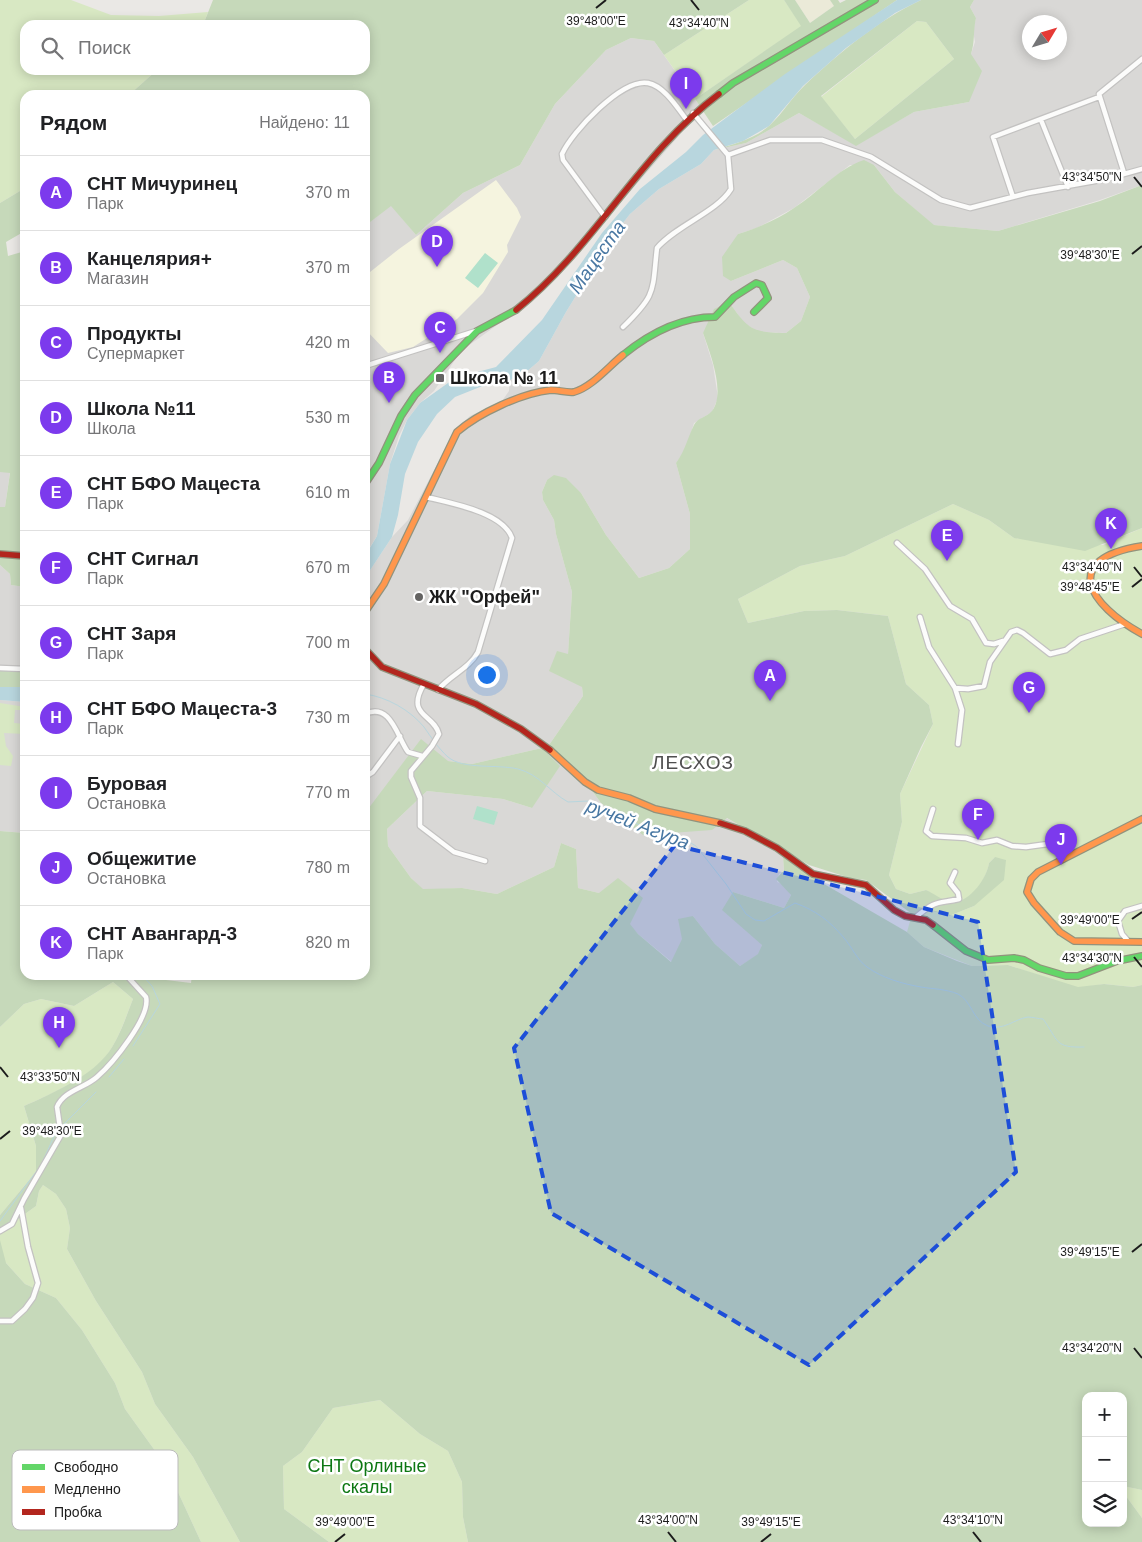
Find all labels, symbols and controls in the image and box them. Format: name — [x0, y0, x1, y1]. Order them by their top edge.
text: 39°48'00"E — [566, 14, 626, 28]
north arrow — [1022, 15, 1067, 60]
text: 43°34'40"N — [669, 16, 729, 30]
search box — [20, 20, 370, 75]
icon: search — [38, 34, 66, 62]
text: Поиск — [78, 37, 131, 58]
pin: I — [670, 68, 702, 109]
text: Рядом — [40, 111, 107, 134]
text: Найдено: 11 — [259, 114, 350, 131]
text: 43°34'50"N — [1062, 170, 1122, 184]
text: СНТ Мичуринец — [87, 173, 237, 194]
text: A — [50, 184, 62, 201]
text: 370 m — [306, 184, 350, 201]
text: Парк — [87, 195, 123, 212]
water label: Мацеста — [564, 217, 630, 297]
pin: D — [421, 226, 453, 267]
text: Канцелярия+ — [87, 248, 212, 269]
text: 39°48'30"E — [1060, 248, 1120, 262]
text: B — [50, 259, 62, 276]
text: 370 m — [306, 259, 350, 276]
text: Магазин — [87, 270, 149, 287]
pin: C — [424, 312, 456, 353]
text: Продукты — [87, 323, 182, 344]
text: C — [50, 334, 62, 351]
text: 420 m — [306, 334, 350, 351]
text: Супермаркет — [87, 345, 185, 362]
pin: B — [373, 362, 405, 403]
place label: Школа № 11 — [450, 368, 558, 388]
marker: Школа № 11 — [434, 372, 446, 384]
text: Школа №11 — [87, 398, 196, 419]
text: D — [50, 409, 62, 426]
text: 530 m — [306, 409, 350, 426]
text: Школа — [87, 420, 136, 437]
text: СНТ БФО Мацеста — [87, 473, 260, 494]
text: E — [51, 484, 61, 501]
text: 610 m — [306, 484, 350, 501]
text: Парк — [87, 495, 123, 512]
pin: K — [1095, 508, 1127, 549]
pin: E — [931, 520, 963, 561]
text: СНТ Сигнал — [87, 548, 199, 569]
text: F — [51, 559, 61, 576]
text: 670 m — [306, 559, 350, 576]
text: 43°34'40"N — [1062, 560, 1122, 574]
text: Парк — [87, 570, 123, 587]
text: 39°48'45"E — [1060, 580, 1120, 594]
place label: ЖК "Орфей" — [428, 587, 540, 607]
marker: ЖК "Орфей" — [413, 591, 425, 603]
text: СНТ Заря — [87, 623, 176, 644]
text: G — [50, 634, 62, 651]
text: 700 m — [306, 634, 350, 651]
text: Парк — [87, 645, 123, 662]
pin: A — [754, 660, 786, 701]
your location — [474, 662, 500, 688]
pin: G — [1013, 672, 1045, 713]
text: СНТ БФО Мацеста-3 — [87, 698, 277, 719]
text: H — [50, 709, 62, 726]
text: 730 m — [306, 709, 350, 726]
text: Парк — [87, 720, 123, 737]
district label: ЛЕСХОЗ — [652, 752, 734, 773]
text: Буровая — [87, 773, 167, 794]
text: I — [54, 784, 58, 801]
text: 770 m — [306, 784, 350, 801]
water label: ручей Агура — [583, 794, 692, 853]
text: Остановка — [87, 795, 166, 812]
pin: F — [962, 799, 994, 840]
pin: J — [1045, 824, 1077, 865]
text: Общежитие — [87, 848, 197, 869]
text: J — [52, 859, 60, 876]
text: 780 m — [306, 859, 350, 876]
text: Остановка — [87, 870, 166, 887]
text: 39°49'00"E — [1060, 913, 1120, 927]
text: СНТ Авангард-3 — [87, 923, 237, 944]
text: K — [50, 934, 62, 951]
text: 820 m — [306, 934, 350, 951]
text: Парк — [87, 945, 123, 962]
text: 43°34'30"N — [1062, 951, 1122, 965]
pin: H — [43, 1007, 75, 1048]
text: 43°33'50"N — [20, 1070, 80, 1084]
text: 39°48'30"E — [22, 1124, 82, 1138]
text: 39°49'15"E — [1060, 1245, 1120, 1259]
text: 43°34'20"N — [1062, 1341, 1122, 1355]
map controls — [1082, 1392, 1127, 1527]
button: + — [1082, 1392, 1127, 1437]
button: − — [1082, 1437, 1127, 1482]
legend — [12, 1450, 178, 1530]
park label: СНТ Орлиные скалы — [308, 1456, 426, 1497]
text: Свободно — [54, 1459, 119, 1475]
text: Медленно — [54, 1481, 121, 1497]
button: layers — [1082, 1482, 1127, 1527]
text: Пробка — [54, 1504, 102, 1520]
text: 43°34'00"N — [638, 1513, 698, 1527]
text: 43°34'10"N — [943, 1513, 1003, 1527]
text: 39°49'00"E — [315, 1515, 375, 1529]
text: 39°49'15"E — [741, 1515, 801, 1529]

